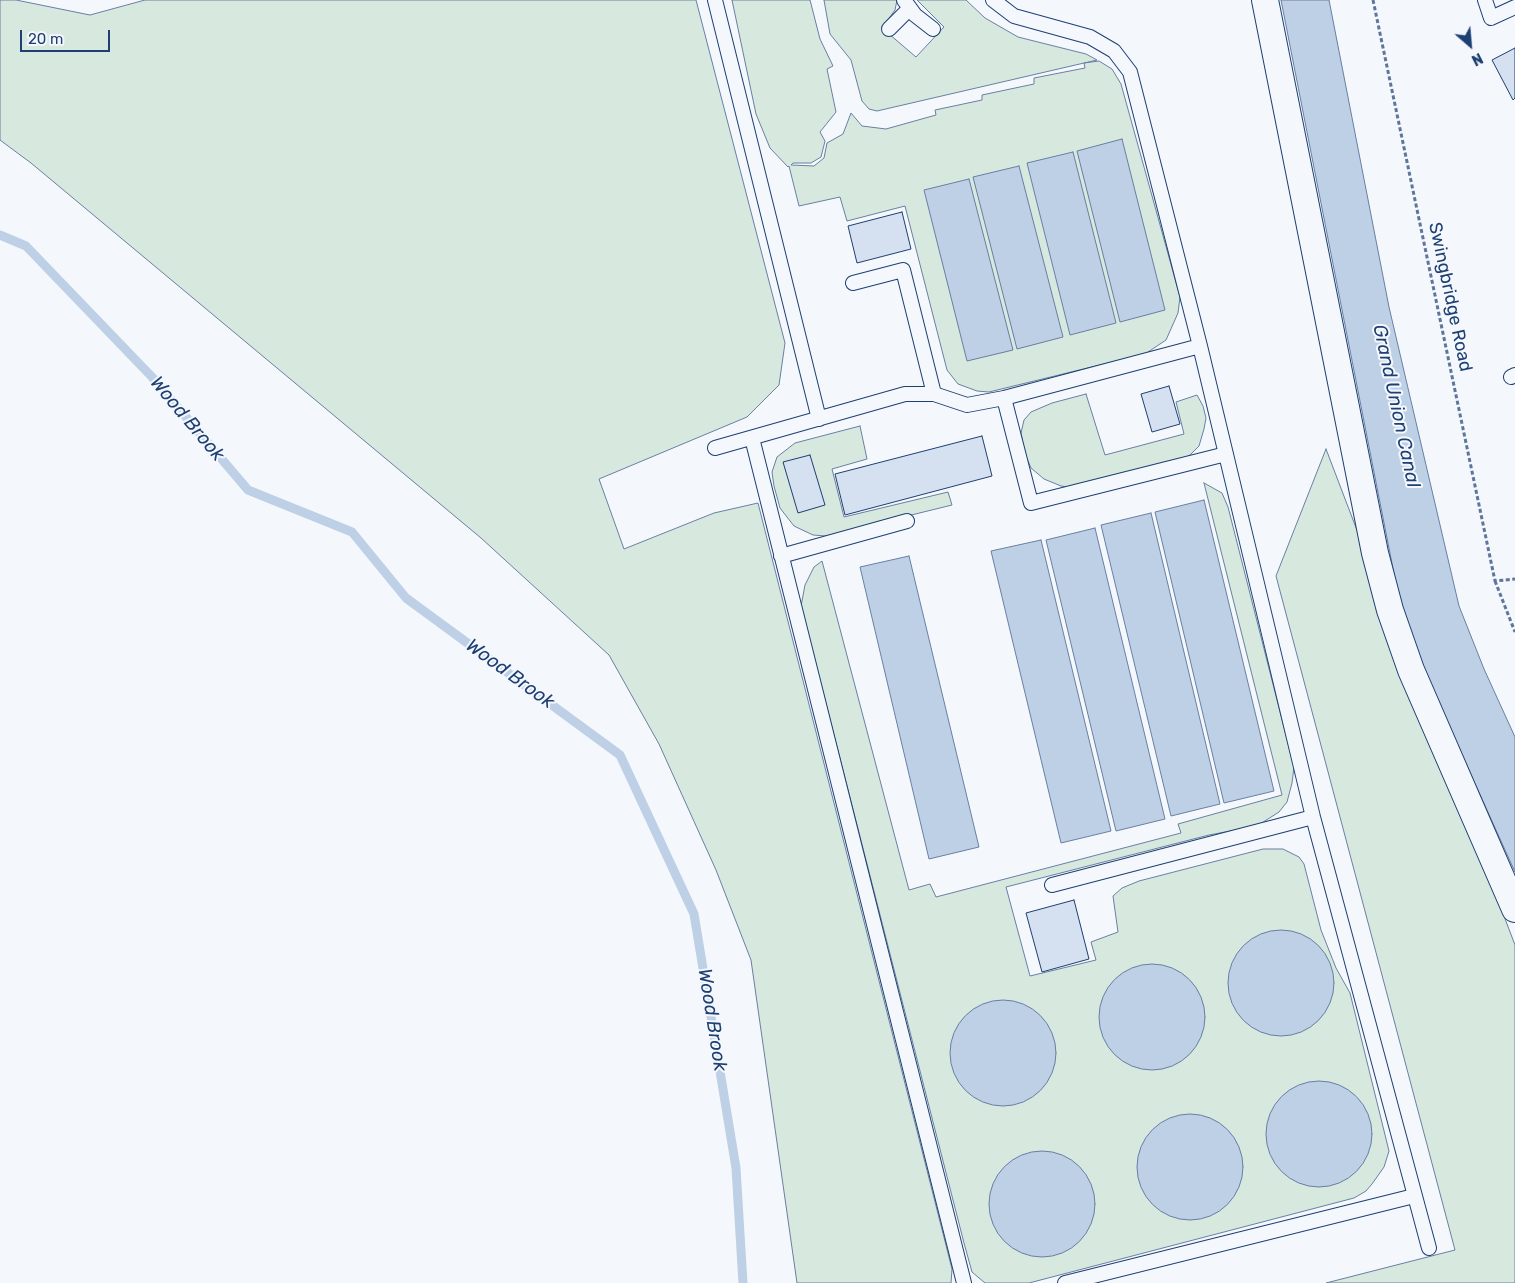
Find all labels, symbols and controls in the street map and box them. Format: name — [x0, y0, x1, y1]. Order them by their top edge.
scale bar — [22, 20, 112, 52]
north arrow — [1445, 20, 1495, 70]
text: 20 m — [28, 30, 63, 48]
text: N — [1469, 49, 1485, 69]
street label: Swingbridge Road — [1424, 220, 1476, 374]
water label: Grand Union Canal — [1368, 322, 1424, 490]
water label: Wood Brook — [145, 372, 229, 466]
water label: Wood Brook — [461, 634, 559, 714]
water label: Wood Brook — [693, 967, 731, 1073]

